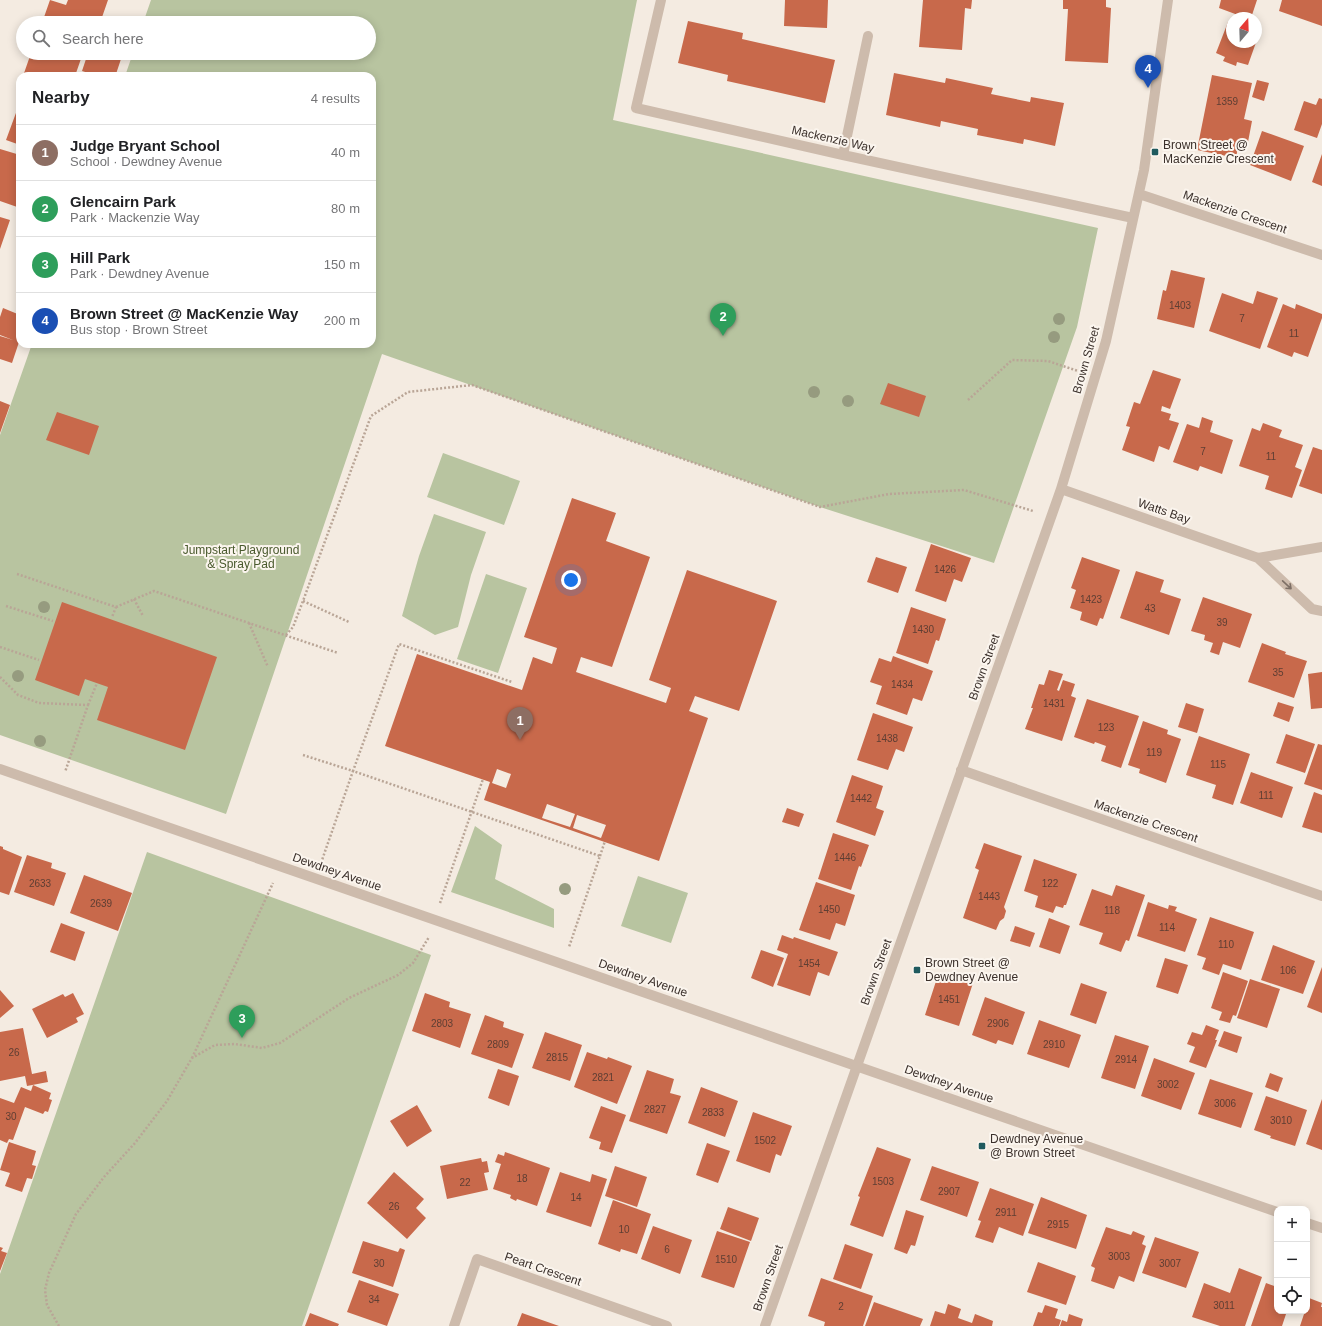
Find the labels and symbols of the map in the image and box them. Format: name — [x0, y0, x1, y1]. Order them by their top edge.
north arrow — [1226, 12, 1262, 48]
pin: 4 — [1135, 55, 1161, 88]
house number: 1359 — [1216, 96, 1239, 107]
street label: Mackenzie Way — [790, 123, 876, 155]
place label: Brown Street @ MacKenzie Crescent — [1163, 138, 1274, 166]
marker: Brown Street @ MacKenzie Crescent — [1150, 147, 1160, 157]
street label: Mackenzie Crescent — [1181, 188, 1289, 237]
house number: 1403 — [1169, 300, 1192, 311]
pin: 2 — [710, 303, 736, 336]
house number: 7 — [1239, 313, 1245, 324]
street label: Brown Street — [1070, 324, 1102, 395]
house number: 11 — [1289, 328, 1300, 339]
house number: 7 — [1200, 446, 1206, 457]
house number: 11 — [1266, 451, 1277, 462]
street label: Watts Bay — [1136, 496, 1192, 526]
park label: Jumpstart Playground & Spray Pad — [183, 543, 299, 571]
house number: 1426 — [934, 564, 957, 575]
your location — [561, 570, 581, 590]
one-way arrow — [1282, 580, 1292, 590]
house number: 1423 — [1080, 594, 1103, 605]
house number: 43 — [1144, 603, 1156, 614]
house number: 39 — [1216, 617, 1228, 628]
house number: 1430 — [912, 624, 935, 635]
street label: Brown Street — [966, 631, 1003, 702]
house number: 35 — [1272, 667, 1284, 678]
house number: 1434 — [891, 679, 914, 690]
house number: 1431 — [1043, 698, 1066, 709]
pin: 1 — [507, 707, 533, 740]
house number: 123 — [1098, 722, 1115, 733]
house number: 1438 — [876, 733, 899, 744]
house number: 119 — [1146, 747, 1162, 758]
house number: 115 — [1210, 759, 1226, 770]
house number: 111 — [1258, 790, 1274, 801]
house number: 1442 — [850, 793, 873, 804]
street label: Mackenzie Crescent — [1092, 797, 1200, 846]
street label: Dewdney Avenue — [291, 850, 384, 894]
house number: 1446 — [834, 852, 857, 863]
house number: 2633 — [29, 878, 52, 889]
house number: 122 — [1042, 878, 1059, 889]
house number: 1443 — [978, 891, 1001, 902]
house number: 2639 — [90, 898, 113, 909]
house number: 1450 — [818, 904, 841, 915]
house number: 118 — [1104, 905, 1120, 916]
house number: 114 — [1159, 922, 1175, 933]
street label: Brown Street — [858, 936, 895, 1007]
house number: 110 — [1218, 939, 1234, 950]
street label: Dewdney Avenue — [597, 956, 690, 1000]
place label: Brown Street @ Dewdney Avenue — [925, 956, 1019, 984]
house number: 1454 — [798, 958, 821, 969]
marker: Brown Street @ Dewdney Avenue — [912, 965, 922, 975]
house number: 106 — [1280, 965, 1297, 976]
house number: 1451 — [938, 994, 961, 1005]
pin: 3 — [229, 1005, 255, 1038]
house number: 2803 — [431, 1018, 454, 1029]
house number: 2906 — [987, 1018, 1010, 1029]
house number: 2809 — [487, 1039, 510, 1050]
house number: 2910 — [1043, 1039, 1066, 1050]
house number: 26 — [8, 1047, 20, 1058]
house number: 2815 — [546, 1052, 569, 1063]
house number: 2914 — [1115, 1054, 1138, 1065]
street label: Dewdney Avenue — [903, 1062, 996, 1106]
house number: 2821 — [592, 1072, 615, 1083]
house number: 3002 — [1157, 1079, 1180, 1090]
house number: 3006 — [1214, 1098, 1237, 1109]
house number: 2827 — [644, 1104, 667, 1115]
house number: 2833 — [702, 1107, 725, 1118]
house number: 30 — [5, 1111, 17, 1122]
house number: 3010 — [1270, 1115, 1293, 1126]
place label: Dewdney Avenue @ Brown Street — [990, 1132, 1084, 1160]
house number: 1502 — [754, 1135, 777, 1146]
marker: Dewdney Avenue @ Brown Street — [977, 1141, 987, 1151]
house number: 18 — [516, 1173, 528, 1184]
house number: 1503 — [872, 1176, 895, 1187]
house number: 22 — [459, 1177, 471, 1188]
house number: 2907 — [938, 1186, 961, 1197]
house number: 14 — [570, 1192, 582, 1203]
house number: 26 — [388, 1201, 400, 1212]
house number: 2911 — [995, 1207, 1017, 1218]
house number: 2915 — [1047, 1219, 1070, 1230]
house number: 10 — [618, 1224, 630, 1235]
street label: Brown Street — [750, 1242, 786, 1313]
house number: 6 — [664, 1244, 670, 1255]
street label: Peart Crescent — [503, 1249, 584, 1289]
house number: 3003 — [1108, 1251, 1131, 1262]
house number: 1510 — [715, 1254, 738, 1265]
house number: 30 — [373, 1258, 385, 1269]
house number: 3007 — [1159, 1258, 1182, 1269]
house number: 34 — [368, 1294, 380, 1305]
house number: 3011 — [1213, 1300, 1235, 1311]
house number: 2 — [838, 1301, 844, 1312]

